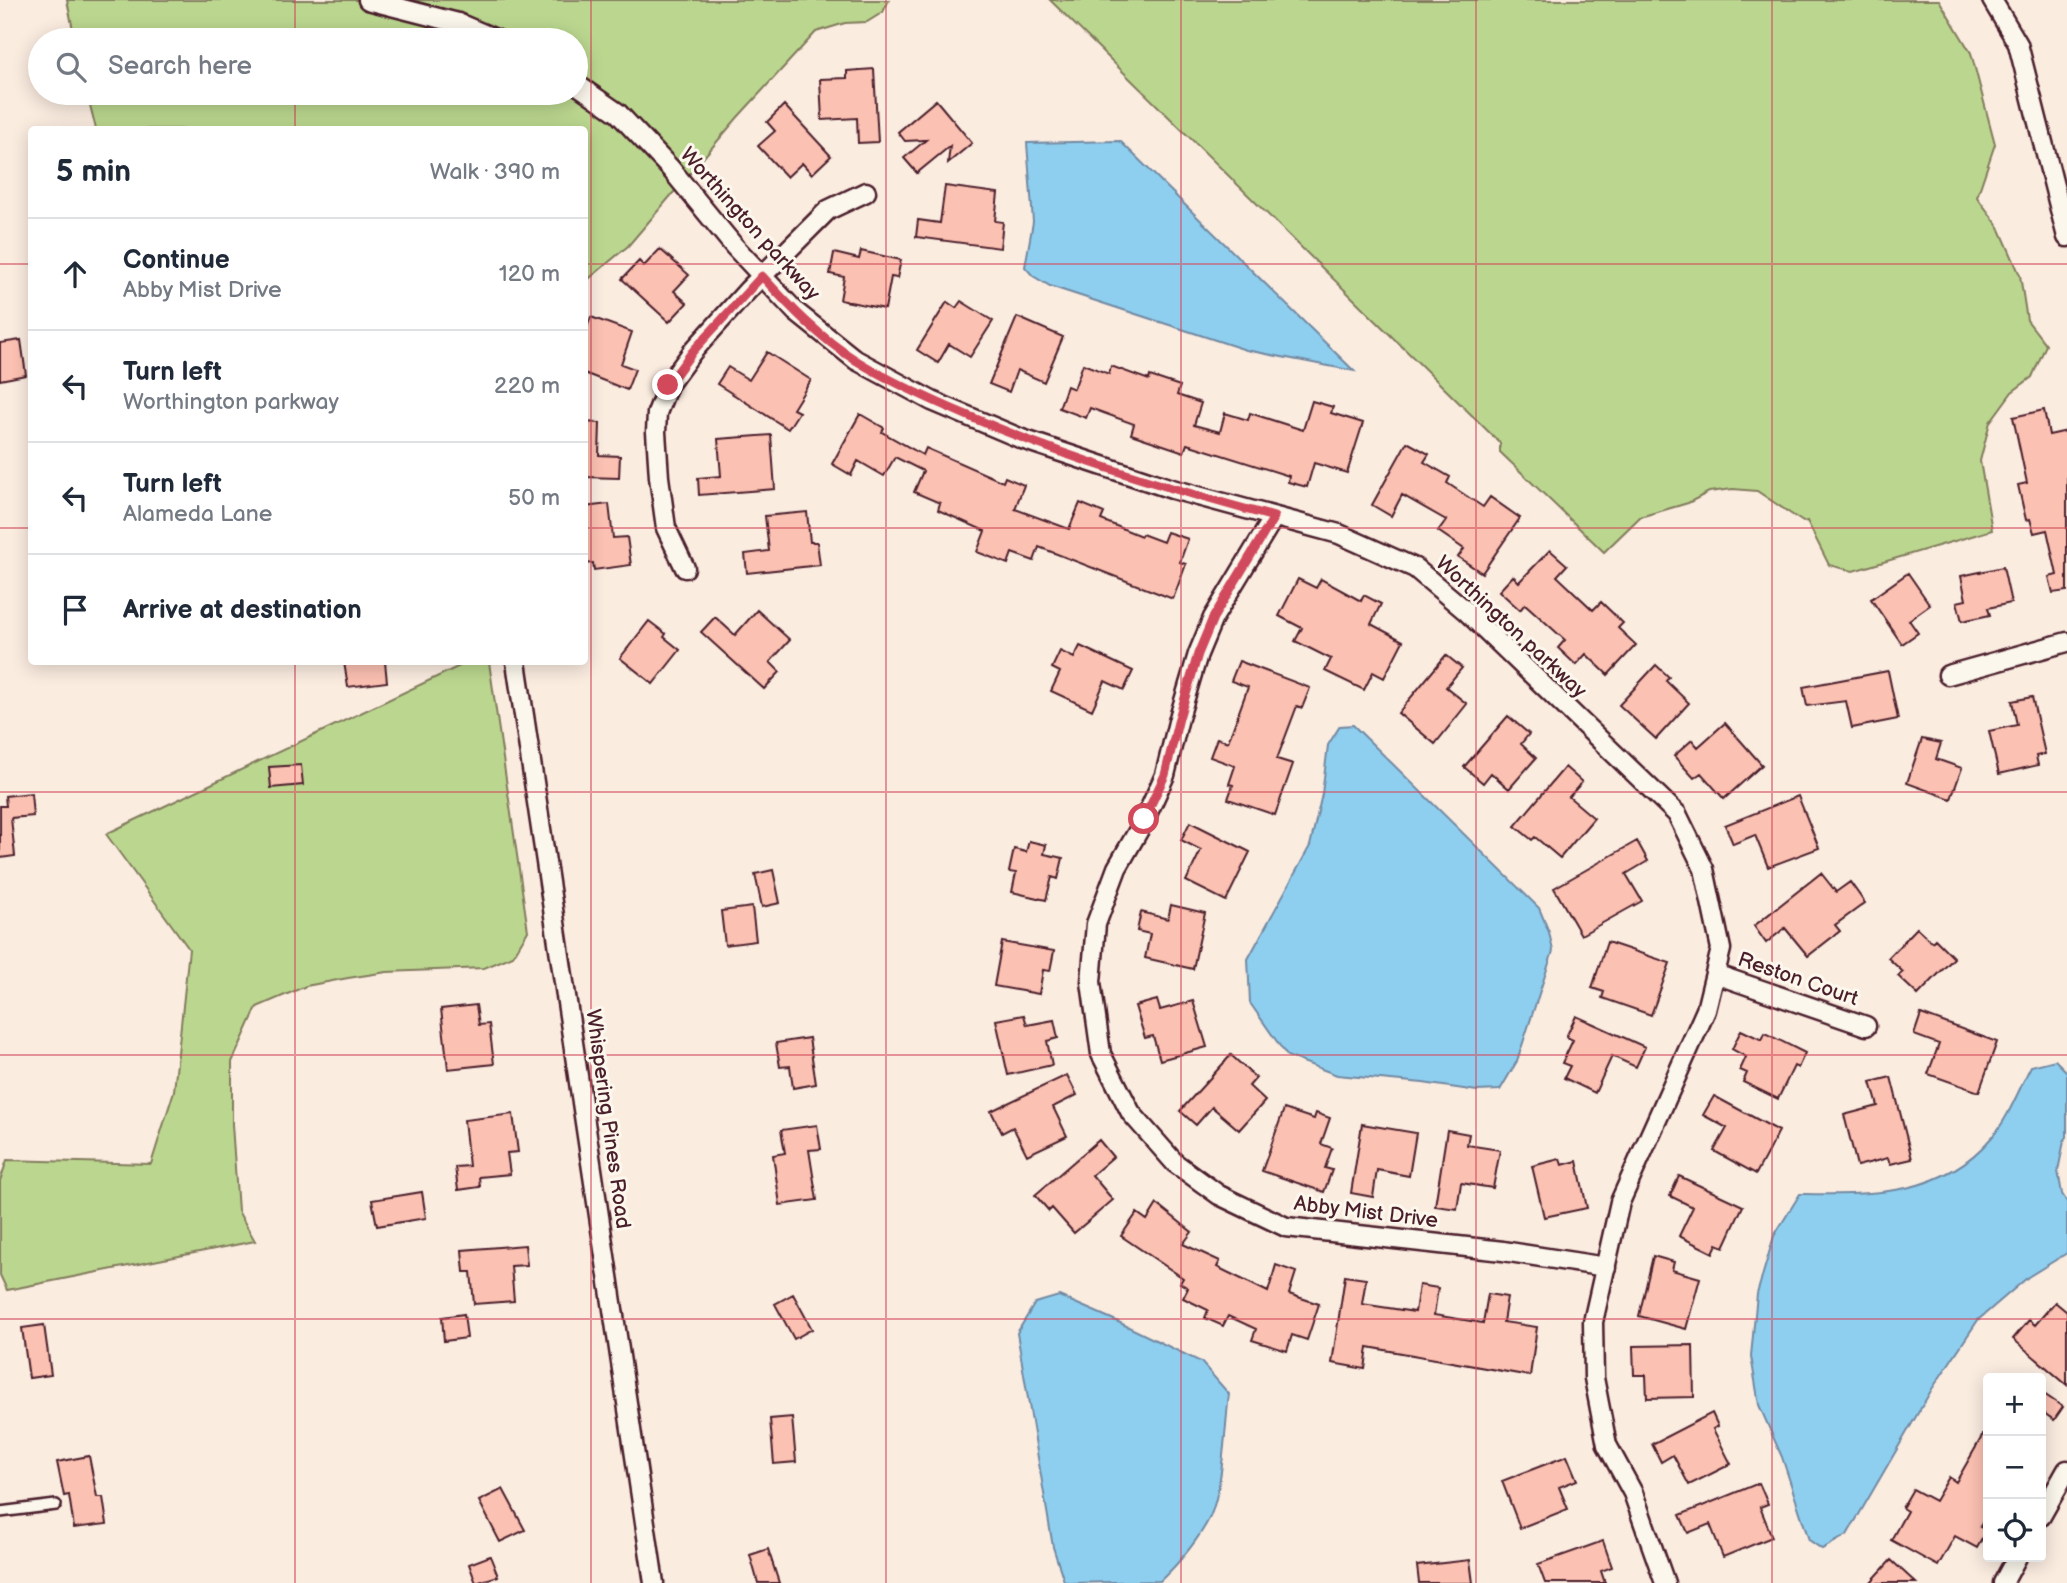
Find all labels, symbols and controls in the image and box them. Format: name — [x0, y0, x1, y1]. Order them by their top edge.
search box — [28, 28, 588, 105]
icon: search — [52, 48, 90, 86]
text: Search here — [108, 51, 252, 82]
street label: Worthington parkway — [675, 142, 826, 306]
text: 5 min — [56, 154, 131, 190]
text: Walk · 390 m — [430, 158, 560, 186]
text: Continue — [123, 245, 230, 276]
icon: ahead — [56, 255, 94, 293]
text: 120 m — [499, 260, 560, 288]
text: Abby Mist Drive — [123, 276, 282, 304]
text: Turn left — [123, 357, 222, 388]
icon: left — [56, 367, 94, 405]
route end — [652, 369, 683, 400]
text: 220 m — [494, 372, 560, 400]
text: Worthington parkway — [123, 388, 339, 416]
text: Turn left — [123, 469, 222, 500]
icon: left — [56, 479, 94, 517]
text: 50 m — [508, 484, 560, 512]
text: Alameda Lane — [123, 500, 272, 528]
street label: Worthington parkway — [1430, 551, 1592, 704]
icon: arrive — [56, 591, 94, 629]
text: Arrive at destination — [123, 595, 362, 626]
route start — [1128, 803, 1159, 834]
street label: Reston Court — [1735, 947, 1862, 1011]
street label: Whispering Pines Road — [580, 1008, 636, 1230]
street label: Abby Mist Drive — [1293, 1191, 1439, 1233]
map controls — [1983, 1373, 2046, 1562]
button: + — [1983, 1373, 2046, 1436]
button: − — [1983, 1436, 2046, 1499]
button: locate — [1983, 1499, 2046, 1562]

